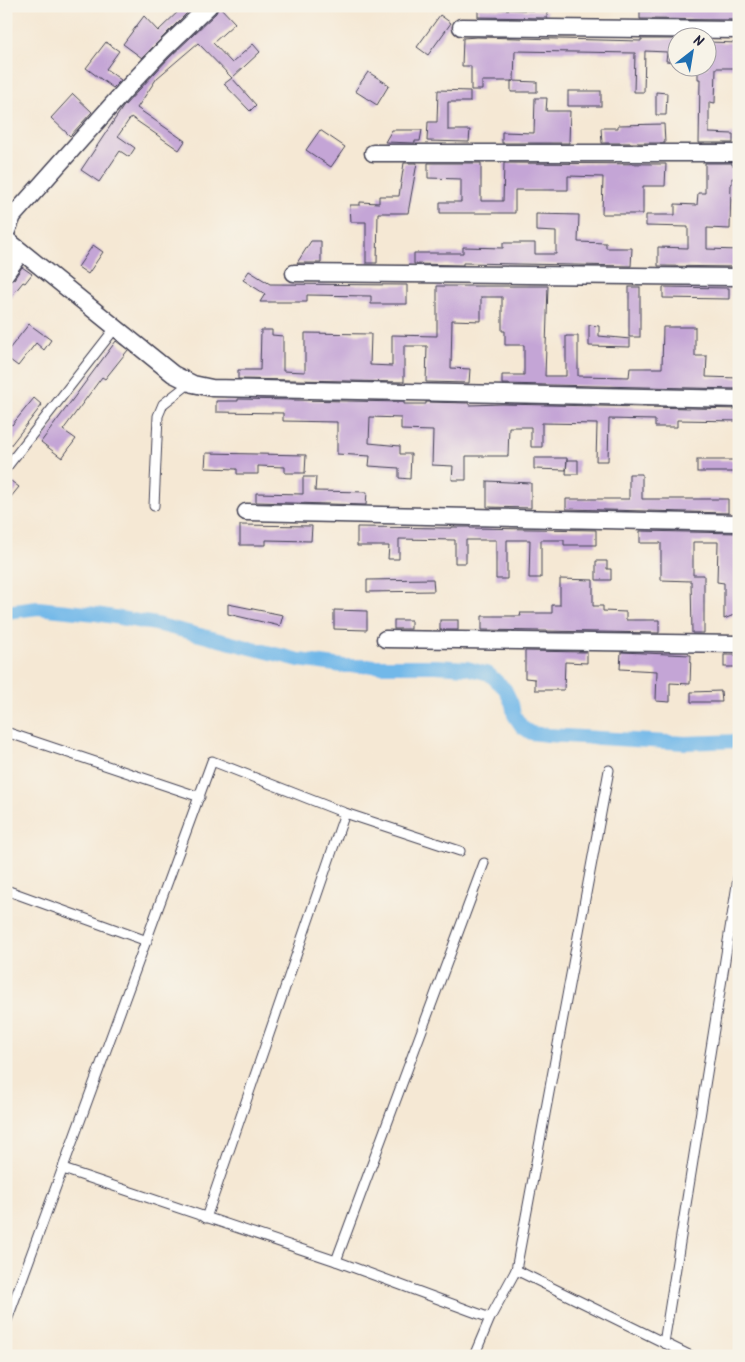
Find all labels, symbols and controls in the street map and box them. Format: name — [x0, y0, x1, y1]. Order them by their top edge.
north arrow — [668, 28, 718, 78]
text: N — [689, 30, 708, 54]

